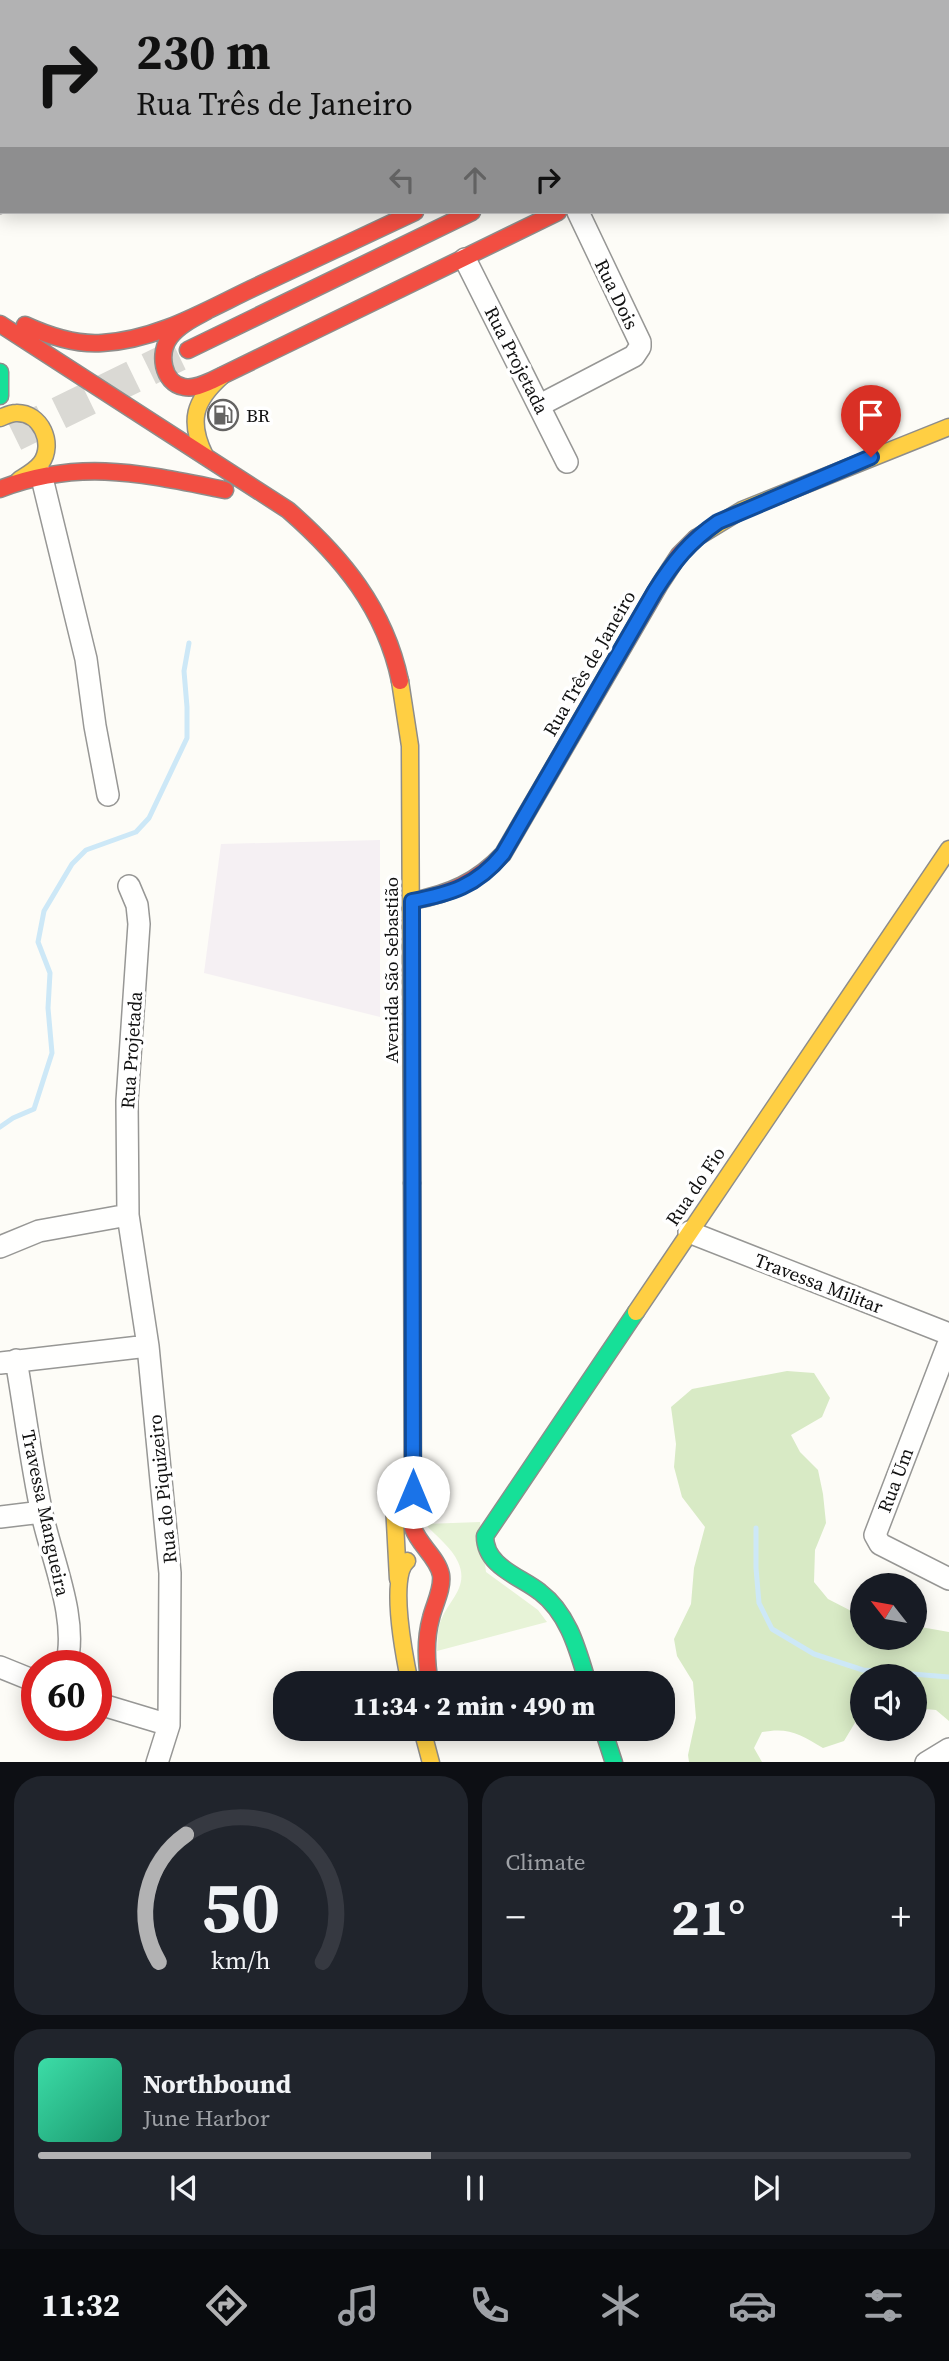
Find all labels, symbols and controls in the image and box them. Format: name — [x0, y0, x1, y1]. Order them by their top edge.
text: 230 m — [136, 18, 271, 85]
icon: right — [21, 28, 112, 119]
text: Rua Três de Janeiro — [136, 82, 413, 126]
icon: left — [383, 161, 421, 199]
icon: ahead — [456, 161, 494, 199]
icon: right — [529, 161, 567, 199]
street label: Rua Dois — [589, 255, 645, 333]
street label: Rua Projetada — [479, 302, 555, 419]
pin — [841, 385, 901, 457]
icon: arrive — [852, 396, 890, 434]
fuel station icon: BR — [206, 398, 240, 432]
place label: BR — [246, 402, 270, 428]
street label: Rua Três de Janeiro — [537, 585, 641, 741]
street label: Avenida São Sebastião — [378, 877, 404, 1063]
street label: Rua Projetada — [114, 990, 148, 1110]
street label: Rua do Fio — [659, 1141, 731, 1231]
street label: Travessa Militar — [751, 1247, 887, 1319]
street label: Rua do Piquizeiro — [141, 1413, 183, 1565]
street label: Travessa Mangueira — [16, 1428, 76, 1599]
street label: Rua Um — [871, 1444, 919, 1516]
position arrow — [376, 1455, 450, 1529]
north arrow — [850, 1573, 928, 1650]
map controls — [850, 1573, 927, 1741]
speed limit sign: 60 — [21, 1650, 112, 1741]
button: sound — [850, 1664, 927, 1741]
text: 11:34 · 2 min · 490 m — [353, 1688, 595, 1724]
text: Climate — [506, 1846, 585, 1878]
text: 50 — [201, 1857, 280, 1956]
text: 21° — [671, 1881, 745, 1952]
text: − — [506, 1891, 526, 1943]
text: + — [891, 1891, 911, 1943]
text: km/h — [211, 1942, 271, 1976]
text: Northbound — [143, 2066, 291, 2102]
text: June Harbor — [143, 2102, 270, 2134]
icon: previous — [165, 2169, 203, 2207]
icon: pause — [456, 2169, 494, 2207]
icon: next — [747, 2169, 785, 2207]
icon: directions — [202, 2281, 251, 2330]
icon: music — [334, 2281, 383, 2330]
icon: phone — [465, 2281, 514, 2330]
icon: climate — [596, 2281, 645, 2330]
icon: car — [728, 2281, 777, 2330]
icon: filters — [859, 2281, 908, 2330]
text: 11:32 — [41, 2283, 120, 2327]

